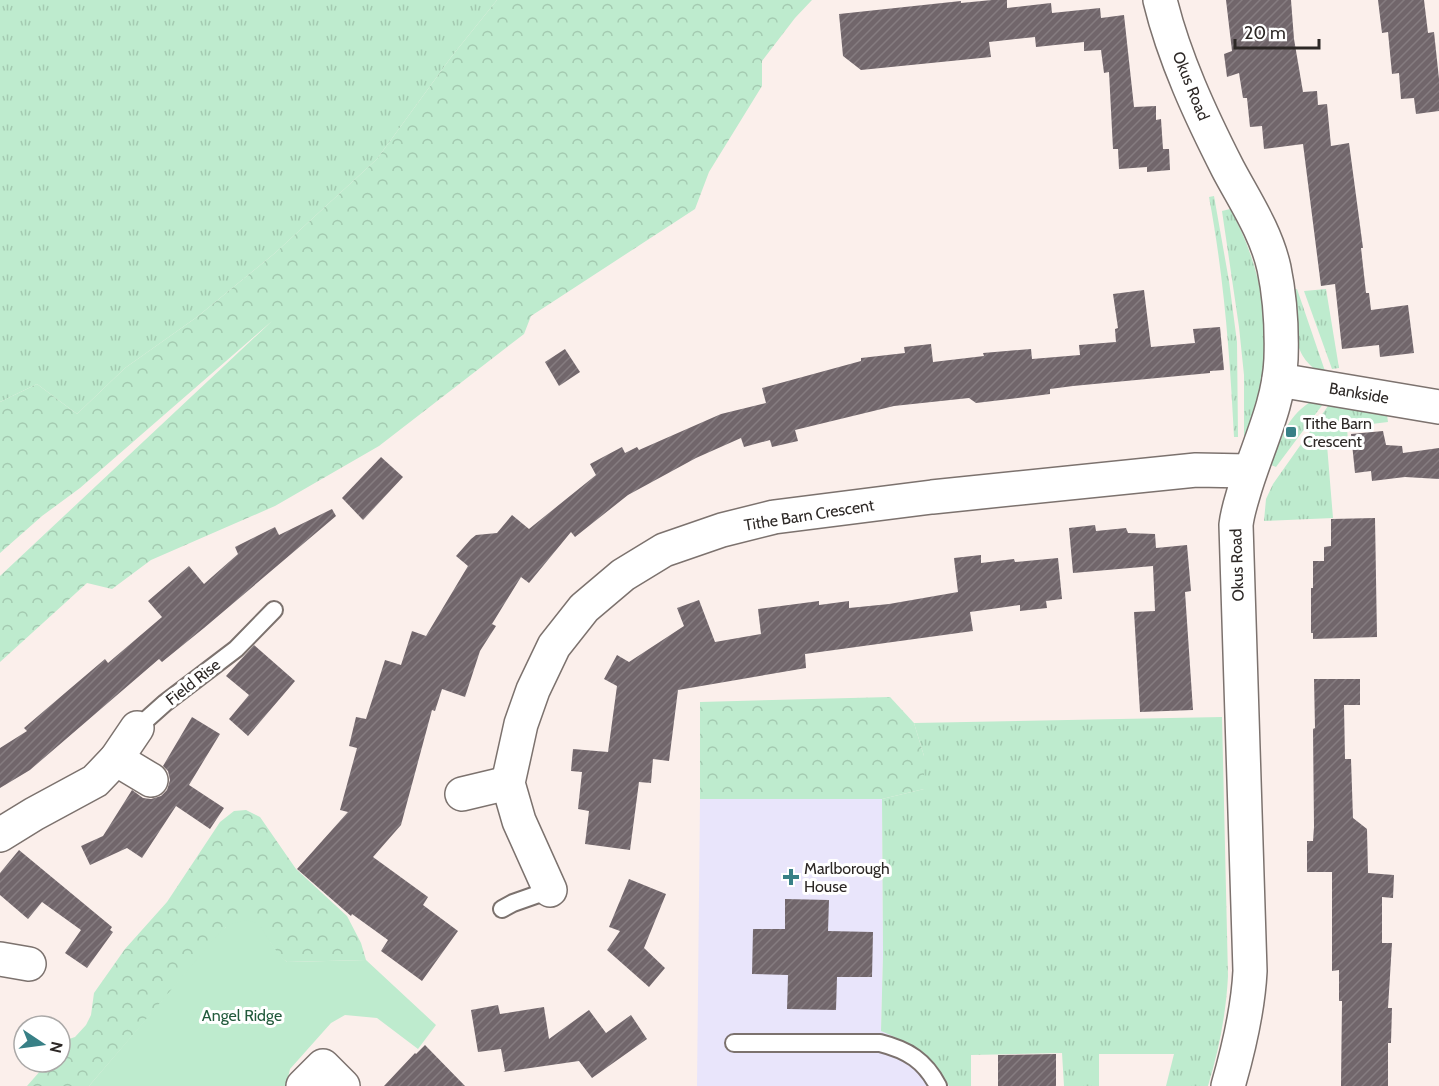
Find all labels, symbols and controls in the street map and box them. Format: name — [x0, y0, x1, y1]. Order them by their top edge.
scale bar — [1235, 12, 1319, 50]
text: 20 m — [1244, 22, 1286, 44]
street label: Okus Road — [1169, 49, 1213, 123]
street label: Bankside — [1328, 378, 1390, 408]
place label: Tithe Barn Crescent — [1303, 414, 1372, 451]
marker: Tithe Barn Crescent — [1284, 425, 1298, 439]
street label: Tithe Barn Crescent — [743, 495, 876, 535]
street label: Okus Road — [1226, 528, 1248, 602]
street label: Field Rise — [162, 655, 224, 709]
place label: Marlborough House — [804, 859, 890, 896]
marker: Marlborough House — [782, 868, 800, 886]
park label: Angel Ridge — [202, 1006, 282, 1025]
north arrow — [12, 1014, 72, 1074]
text: N — [46, 1040, 67, 1055]

